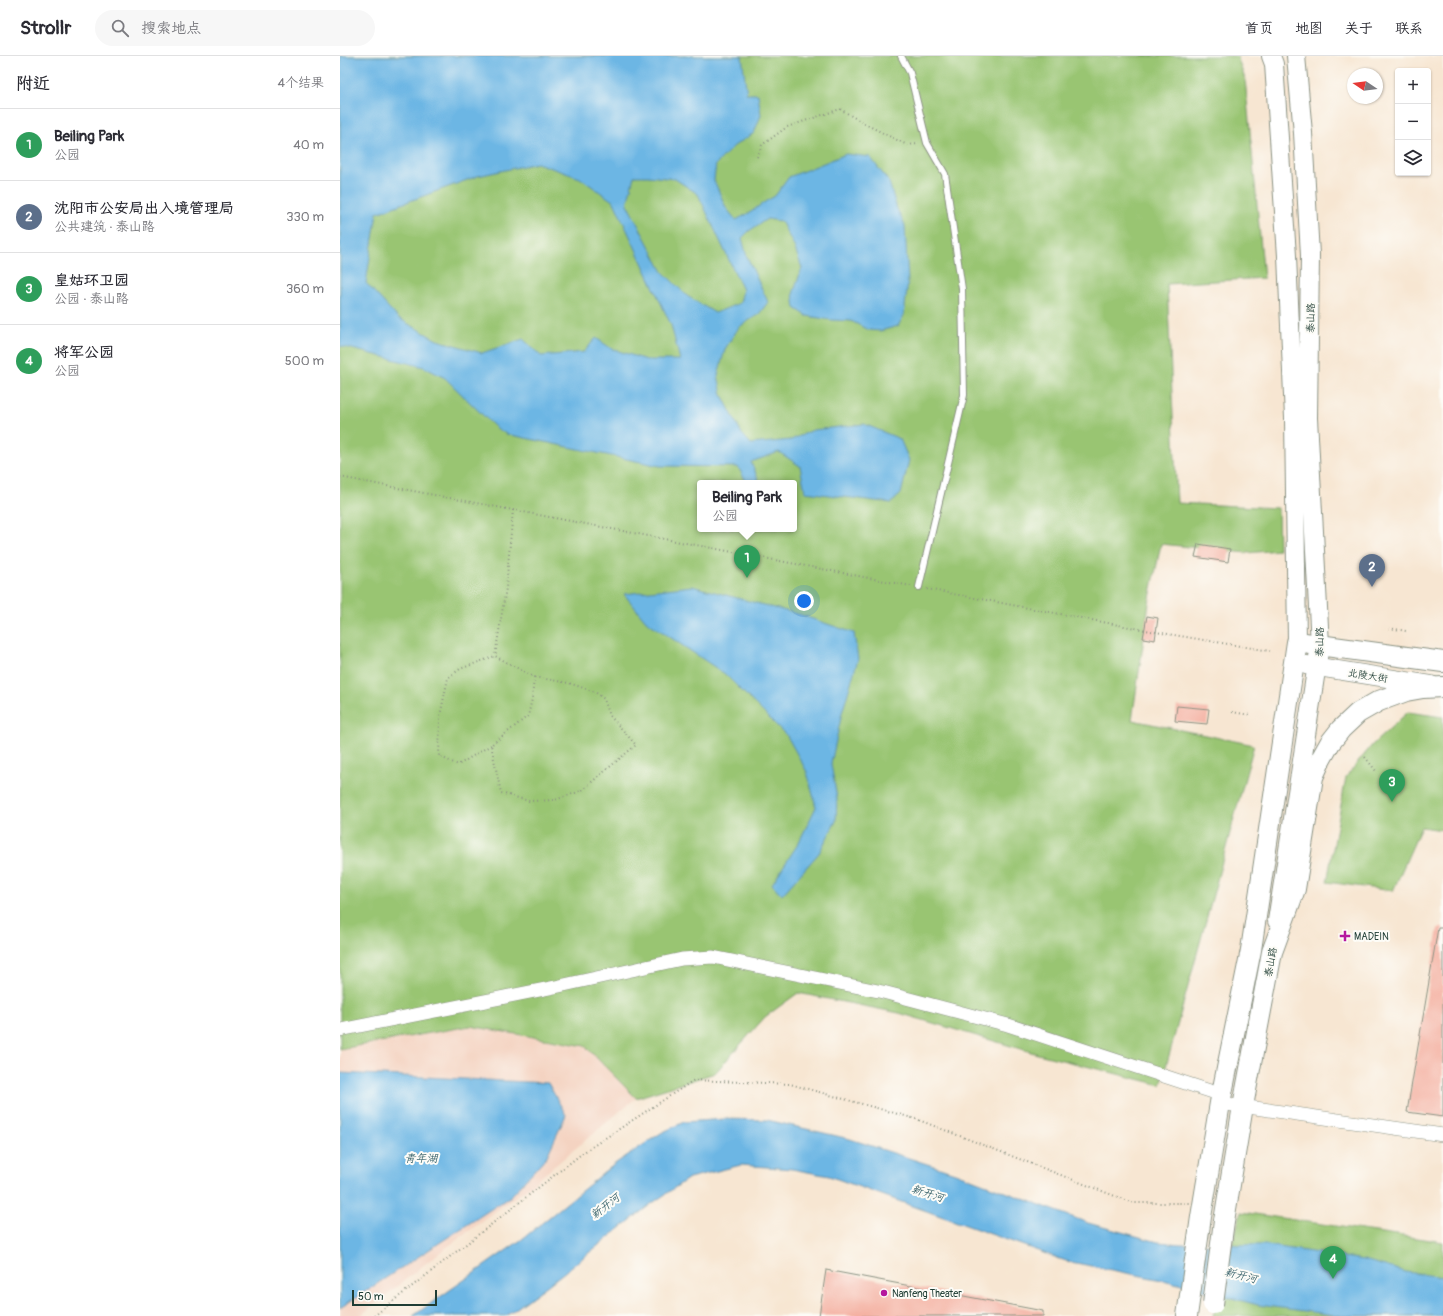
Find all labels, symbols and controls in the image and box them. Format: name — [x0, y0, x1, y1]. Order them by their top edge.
search box — [95, 10, 375, 46]
text: Strollr — [20, 16, 71, 40]
icon: search — [109, 17, 131, 39]
text: 搜索地点 — [141, 19, 201, 38]
text: 首页 — [1245, 20, 1273, 37]
text: 地图 — [1295, 20, 1323, 37]
text: 关于 — [1345, 20, 1373, 37]
text: 联系 — [1395, 20, 1423, 37]
north arrow — [1347, 68, 1383, 104]
map controls — [1395, 68, 1431, 176]
button: + — [1395, 68, 1431, 104]
text: 附近 — [16, 73, 50, 94]
text: 4个结果 — [277, 75, 324, 91]
button: − — [1395, 104, 1431, 140]
text: Beiling Park — [54, 127, 124, 146]
text: 1 — [26, 137, 32, 153]
text: 40 m — [293, 137, 324, 153]
button: layers — [1395, 140, 1431, 176]
text: 公园 — [54, 147, 80, 163]
text: 沈阳市公安局出入境管理局 — [54, 199, 234, 218]
text: 2 — [25, 209, 33, 225]
text: 330 m — [286, 209, 324, 225]
text: 公共建筑 · 泰山路 — [54, 219, 155, 235]
text: 皇姑环卫园 — [54, 271, 129, 290]
text: 3 — [25, 281, 33, 297]
text: 360 m — [286, 281, 324, 297]
text: 公园 · 泰山路 — [54, 291, 129, 307]
street label: 泰山路 — [1305, 303, 1317, 333]
text: 将军公园 — [54, 343, 114, 362]
text: 4 — [25, 353, 33, 369]
text: 500 m — [285, 353, 324, 369]
text: 公园 — [54, 363, 80, 379]
popup — [697, 480, 797, 532]
text: Beiling Park — [712, 488, 782, 507]
text: 公园 — [712, 508, 738, 524]
pin: 1 — [734, 545, 760, 578]
pin: 2 — [1359, 554, 1385, 587]
your location — [794, 591, 814, 611]
street label: 泰山路 — [1314, 627, 1326, 657]
street label: 北陵大街 — [1347, 667, 1389, 685]
pin: 3 — [1379, 769, 1405, 802]
marker: MADEIN — [1339, 930, 1351, 942]
place label: MADEIN — [1354, 931, 1389, 943]
street label: 泰山路 — [1262, 946, 1279, 978]
water label: 青年湖 — [405, 1152, 438, 1165]
water label: 新开河 — [910, 1182, 947, 1205]
water label: 新开河 — [588, 1190, 624, 1222]
pin: 4 — [1320, 1246, 1346, 1279]
water label: 新开河 — [1223, 1265, 1260, 1286]
scale bar — [352, 1288, 437, 1307]
marker: Nanfeng Theater — [879, 1288, 889, 1298]
place label: Nanfeng Theater — [892, 1288, 962, 1300]
text: 50 m — [358, 1290, 384, 1303]

